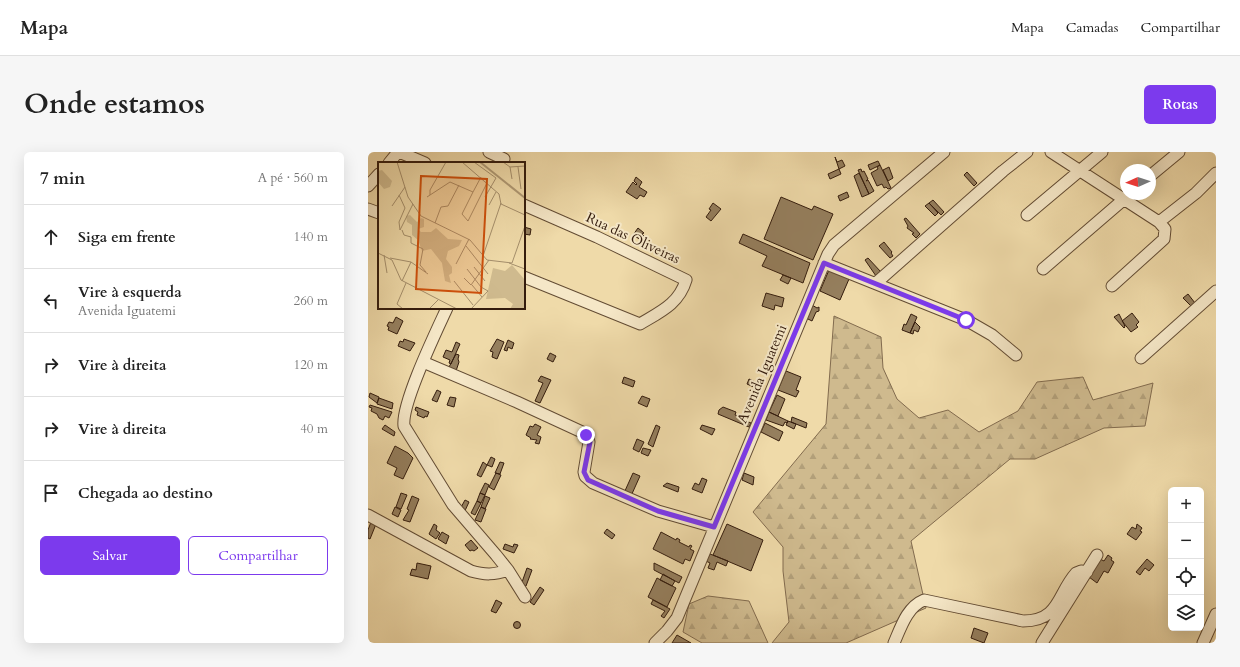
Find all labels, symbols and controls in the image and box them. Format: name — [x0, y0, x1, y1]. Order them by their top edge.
text: Mapa — [20, 15, 68, 41]
text: Mapa — [1011, 18, 1044, 37]
text: Camadas — [1066, 18, 1119, 37]
text: Compartilhar — [1141, 18, 1220, 37]
text: Onde estamos — [24, 85, 205, 123]
button: Rotas — [1144, 85, 1216, 124]
inset map — [378, 162, 525, 309]
north arrow — [1120, 164, 1156, 200]
text: 7 min — [40, 167, 85, 190]
text: A pé · 560 m — [258, 169, 328, 187]
street label: Rua das Oliveiras — [583, 208, 684, 268]
icon: ahead — [40, 226, 62, 248]
text: Siga em frente — [78, 227, 176, 247]
text: 140 m — [294, 228, 328, 246]
text: Vire à esquerda — [78, 282, 182, 302]
icon: left — [40, 290, 62, 312]
text: 260 m — [294, 292, 328, 310]
text: Avenida Iguatemi — [78, 302, 176, 320]
route start — [957, 311, 975, 329]
street label: Avenida Iguatemi — [733, 322, 791, 426]
icon: right — [40, 354, 62, 376]
text: Vire à direita — [78, 355, 166, 375]
text: 120 m — [294, 356, 328, 374]
icon: right — [40, 418, 62, 440]
text: Vire à direita — [78, 419, 166, 439]
text: 40 m — [300, 420, 328, 438]
route end — [577, 426, 595, 444]
icon: arrive — [40, 482, 62, 504]
text: Chegada ao destino — [78, 483, 213, 503]
map controls — [1168, 487, 1204, 631]
button: + — [1168, 487, 1204, 523]
button: − — [1168, 523, 1204, 559]
button: Salvar — [40, 536, 180, 575]
button: Compartilhar — [188, 536, 328, 575]
button: locate — [1168, 559, 1204, 595]
button: layers — [1168, 595, 1204, 631]

